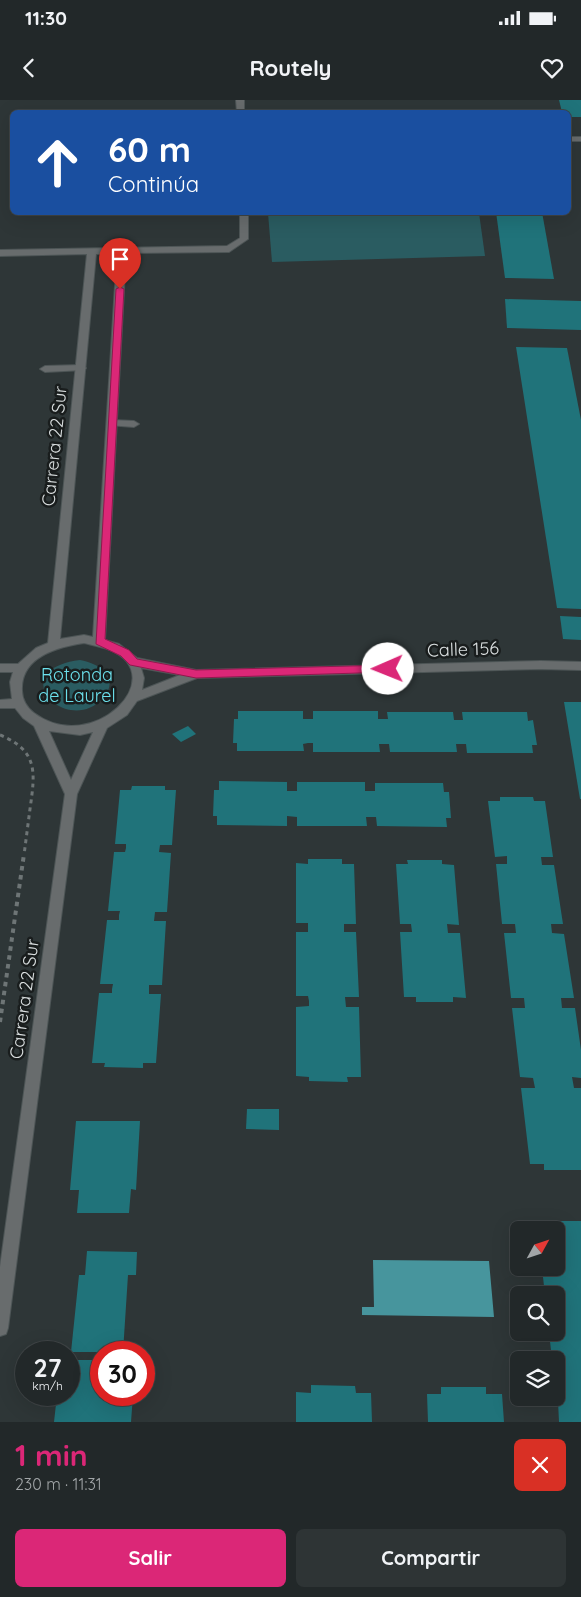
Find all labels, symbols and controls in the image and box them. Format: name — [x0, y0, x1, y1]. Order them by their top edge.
text: 11:30 — [25, 6, 67, 30]
icon: back — [15, 54, 43, 82]
text: Routely — [249, 54, 332, 82]
icon: heart — [538, 54, 566, 82]
text: 60 m — [108, 127, 191, 171]
icon: ahead — [25, 130, 90, 195]
text: Continúa — [108, 170, 199, 198]
pin — [99, 238, 141, 289]
icon: arrive — [106, 245, 134, 273]
street label: Carrera 22 Sur — [36, 385, 72, 507]
street label: Calle 156 — [427, 636, 500, 662]
position arrow — [361, 642, 413, 694]
park label: Rotonda de Laurel — [38, 663, 116, 707]
street label: Carrera 22 Sur — [4, 937, 44, 1061]
north arrow — [510, 1221, 565, 1276]
map controls — [510, 1221, 565, 1406]
button: search — [510, 1286, 565, 1341]
speed limit sign: 30 — [90, 1341, 155, 1406]
button: layers — [510, 1351, 565, 1406]
text: 27 — [34, 1352, 61, 1383]
text: km/h — [32, 1378, 63, 1393]
text: 1 min — [15, 1436, 88, 1474]
button: close — [514, 1439, 566, 1491]
text: 230 m · 11:31 — [15, 1474, 102, 1494]
button: Salir — [15, 1529, 286, 1587]
button: Compartir — [296, 1529, 566, 1587]

